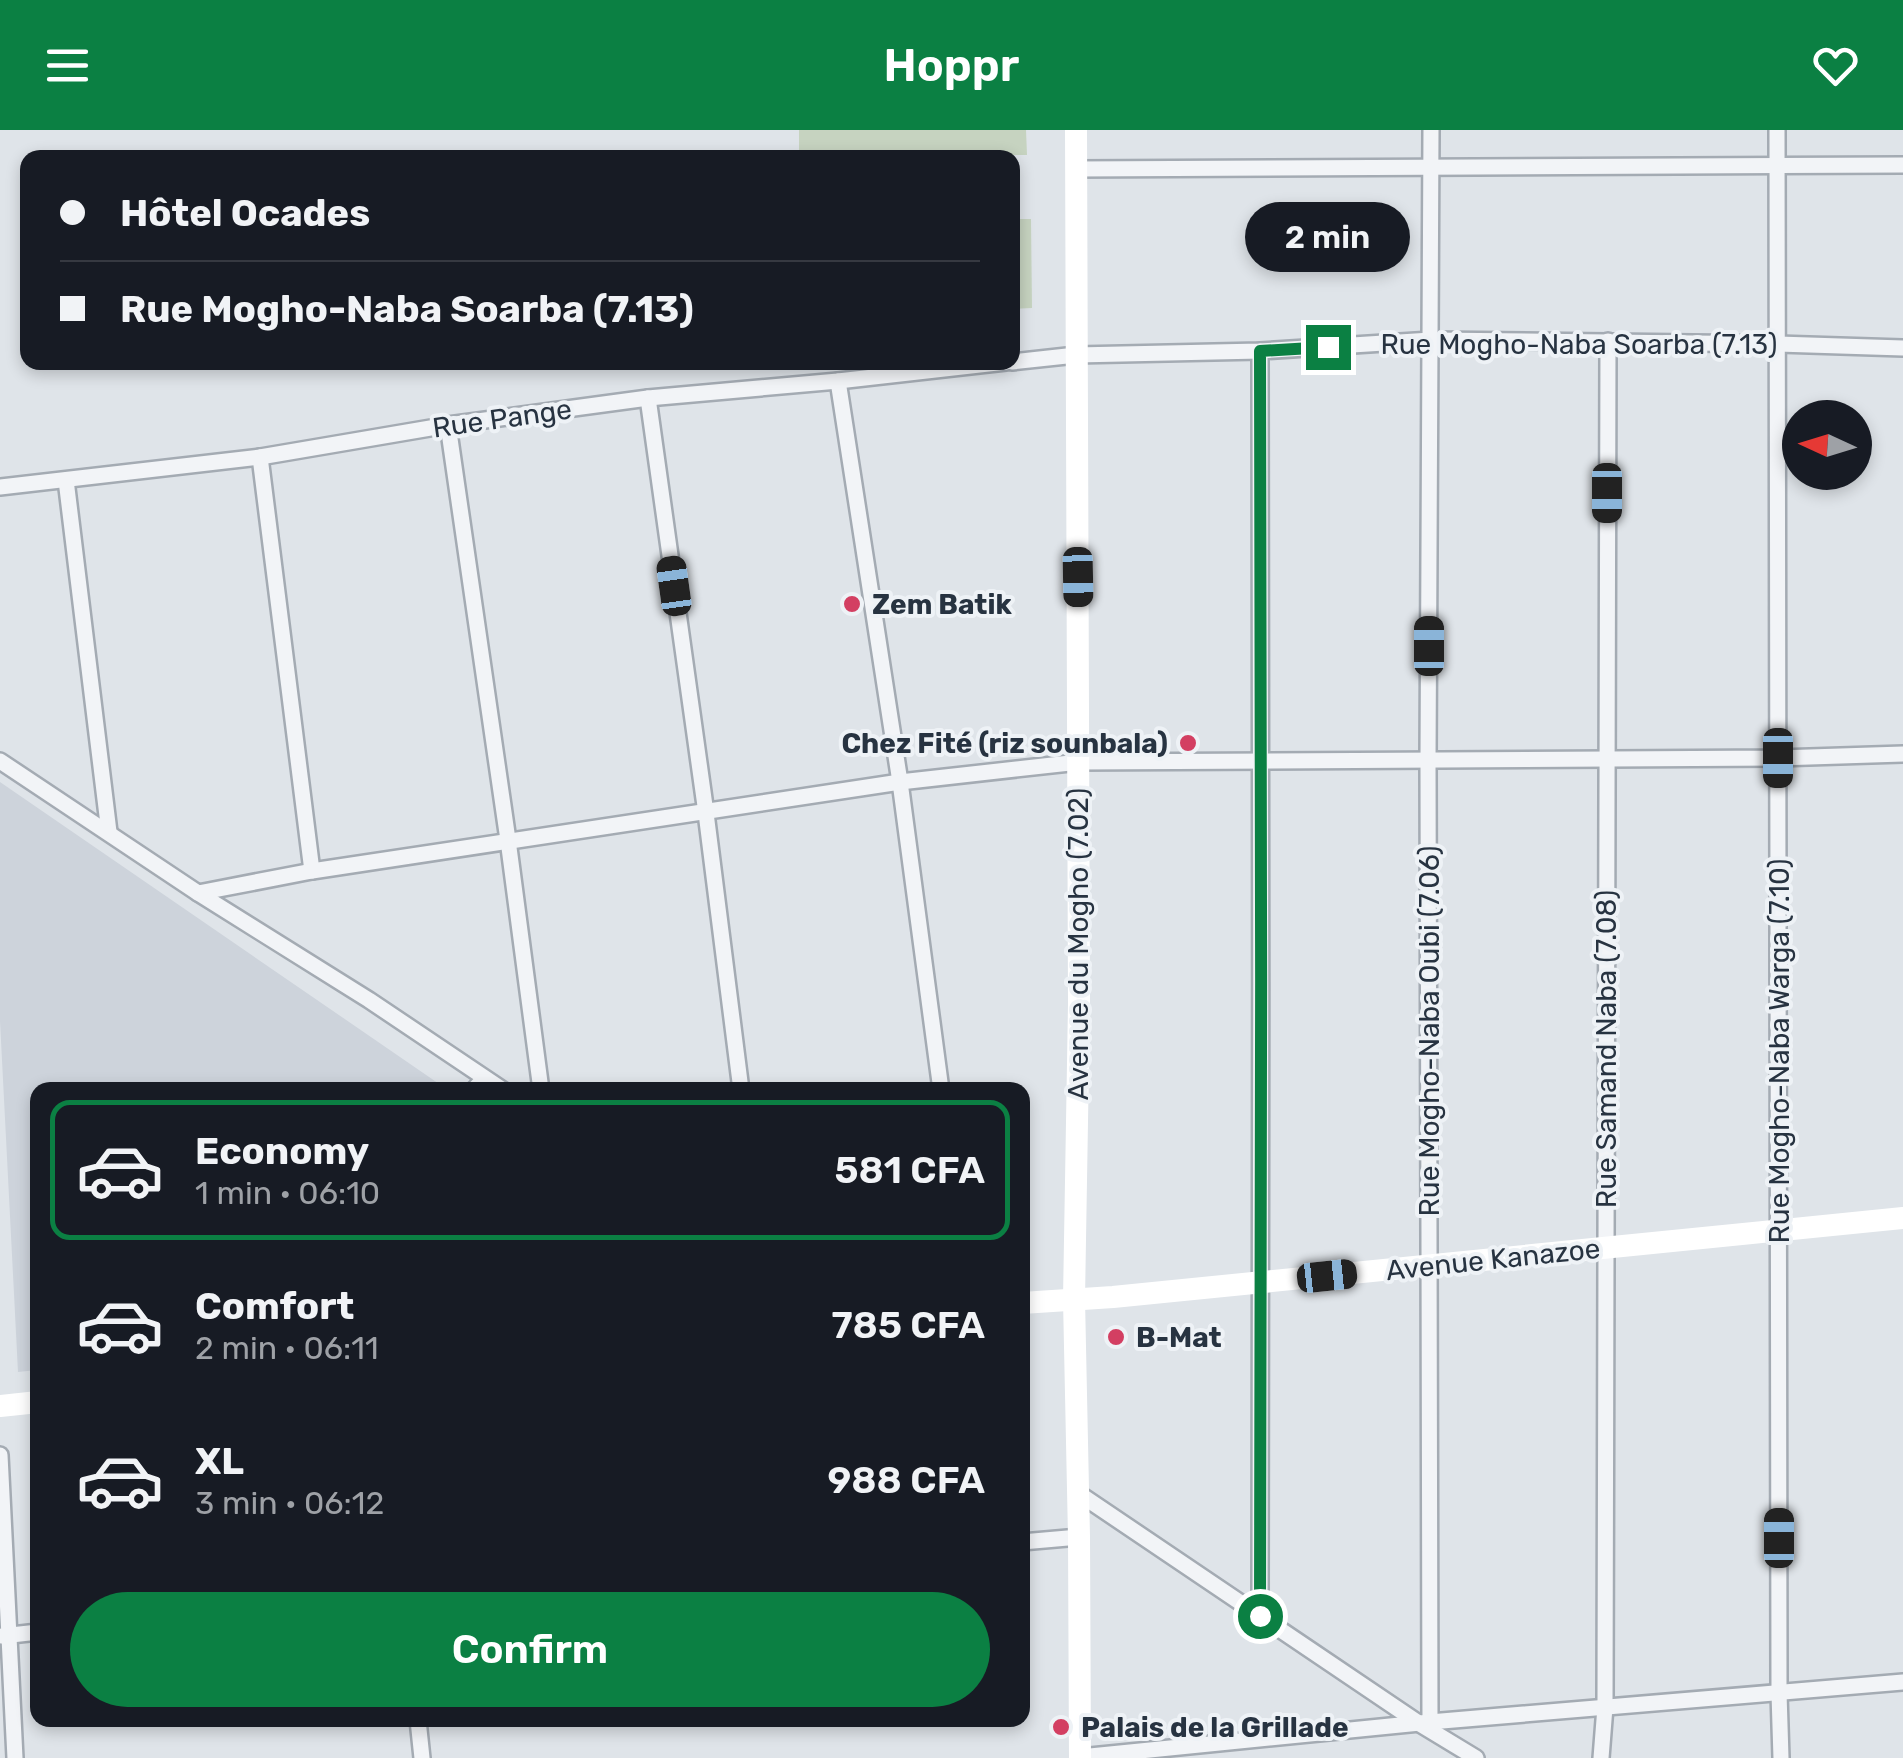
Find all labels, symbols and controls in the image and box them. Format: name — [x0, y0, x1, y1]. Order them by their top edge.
icon: menu — [40, 38, 95, 93]
icon: heart — [1808, 38, 1863, 93]
text: Hoppr — [884, 39, 1019, 92]
text: Hôtel Ocades — [120, 190, 370, 236]
callout: 2 min — [1246, 202, 1410, 272]
text: 2 min — [1285, 218, 1370, 256]
text: Rue Mogho-Naba Soarba (7.13) — [120, 286, 694, 332]
route end — [1306, 325, 1351, 370]
street label: Rue Mogho-Naba Soarba (7.13) — [1380, 328, 1778, 361]
street label: Rue Pange — [430, 392, 574, 445]
north arrow — [1782, 400, 1872, 490]
map controls — [1782, 400, 1872, 490]
car — [1592, 463, 1622, 523]
car — [1062, 547, 1094, 607]
car — [655, 554, 693, 618]
place label: Zem Batik — [872, 588, 1012, 621]
marker: Zem Batik — [841, 593, 863, 615]
car — [1414, 616, 1444, 676]
place label: Chez Fité (riz sounbala) — [841, 727, 1168, 760]
car — [1763, 728, 1793, 788]
marker: Chez Fité (riz sounbala) — [1177, 732, 1199, 754]
street label: Avenue du Mogho (7.02) — [1062, 788, 1095, 1100]
street label: Rue Mogho-Naba Oubi (7.06) — [1413, 845, 1446, 1217]
street label: Rue Mogho-Naba Warga (7.10) — [1763, 859, 1796, 1243]
street label: Rue Samand Naba (7.08) — [1590, 890, 1623, 1208]
icon: car — [75, 1125, 165, 1215]
text: Economy — [195, 1128, 369, 1174]
text: 581 CFA — [834, 1147, 985, 1193]
text: 1 min · 06:10 — [195, 1174, 380, 1212]
street label: Avenue Kanazoe — [1384, 1232, 1602, 1287]
car — [1296, 1258, 1358, 1294]
icon: car — [75, 1280, 165, 1370]
text: Comfort — [195, 1283, 354, 1329]
text: 785 CFA — [831, 1302, 985, 1348]
place label: B-Mat — [1136, 1321, 1222, 1354]
marker: B-Mat — [1105, 1326, 1127, 1348]
text: 2 min · 06:11 — [195, 1329, 379, 1367]
icon: car — [75, 1435, 165, 1525]
text: XL — [195, 1438, 244, 1484]
text: 988 CFA — [827, 1457, 985, 1503]
text: 3 min · 06:12 — [195, 1484, 384, 1522]
car — [1764, 1508, 1794, 1568]
button: Confirm — [70, 1592, 990, 1707]
route start — [1238, 1594, 1283, 1639]
place label: Palais de la Grillade — [1081, 1711, 1349, 1744]
marker: Palais de la Grillade — [1050, 1716, 1072, 1738]

